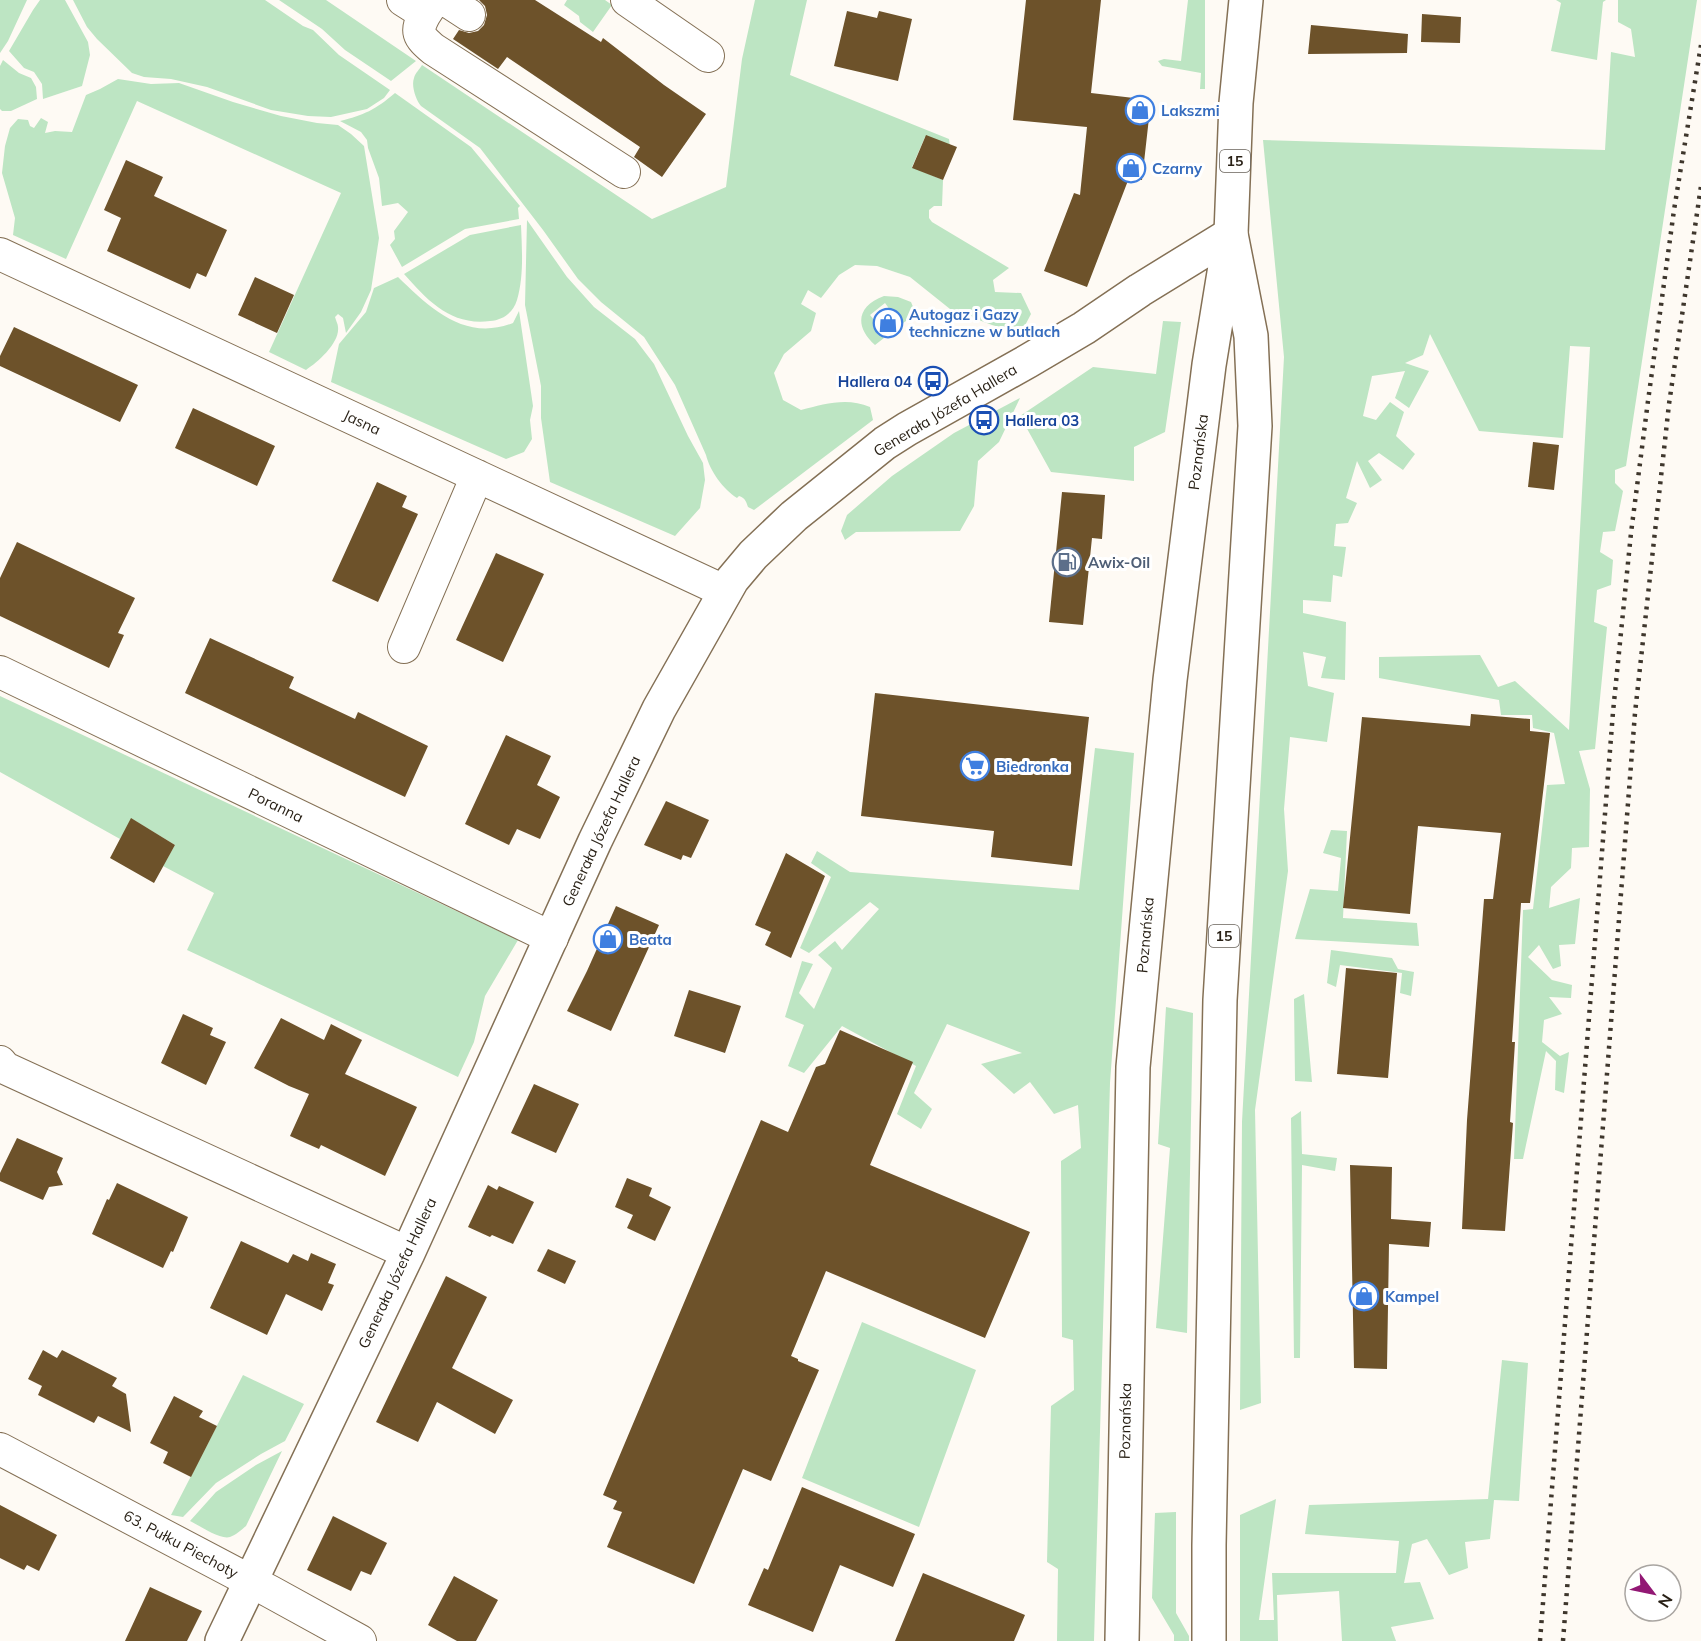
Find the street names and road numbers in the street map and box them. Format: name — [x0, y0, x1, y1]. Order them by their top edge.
road number: 15 — [1220, 150, 1250, 172]
street label: Generała Józefa Hallera — [870, 360, 1020, 460]
street label: Jasna — [340, 405, 384, 439]
street label: Poznańska — [1184, 413, 1212, 491]
street label: Generała Józefa Hallera — [558, 753, 644, 909]
street label: Poranna — [245, 784, 307, 826]
street label: Poznańska — [1132, 896, 1158, 974]
road number: 15 — [1209, 925, 1239, 947]
street label: Generała Józefa Hallera — [354, 1195, 440, 1351]
street label: Poznańska — [1115, 1383, 1135, 1459]
street label: 63. Pułku Piechoty — [120, 1506, 242, 1582]

